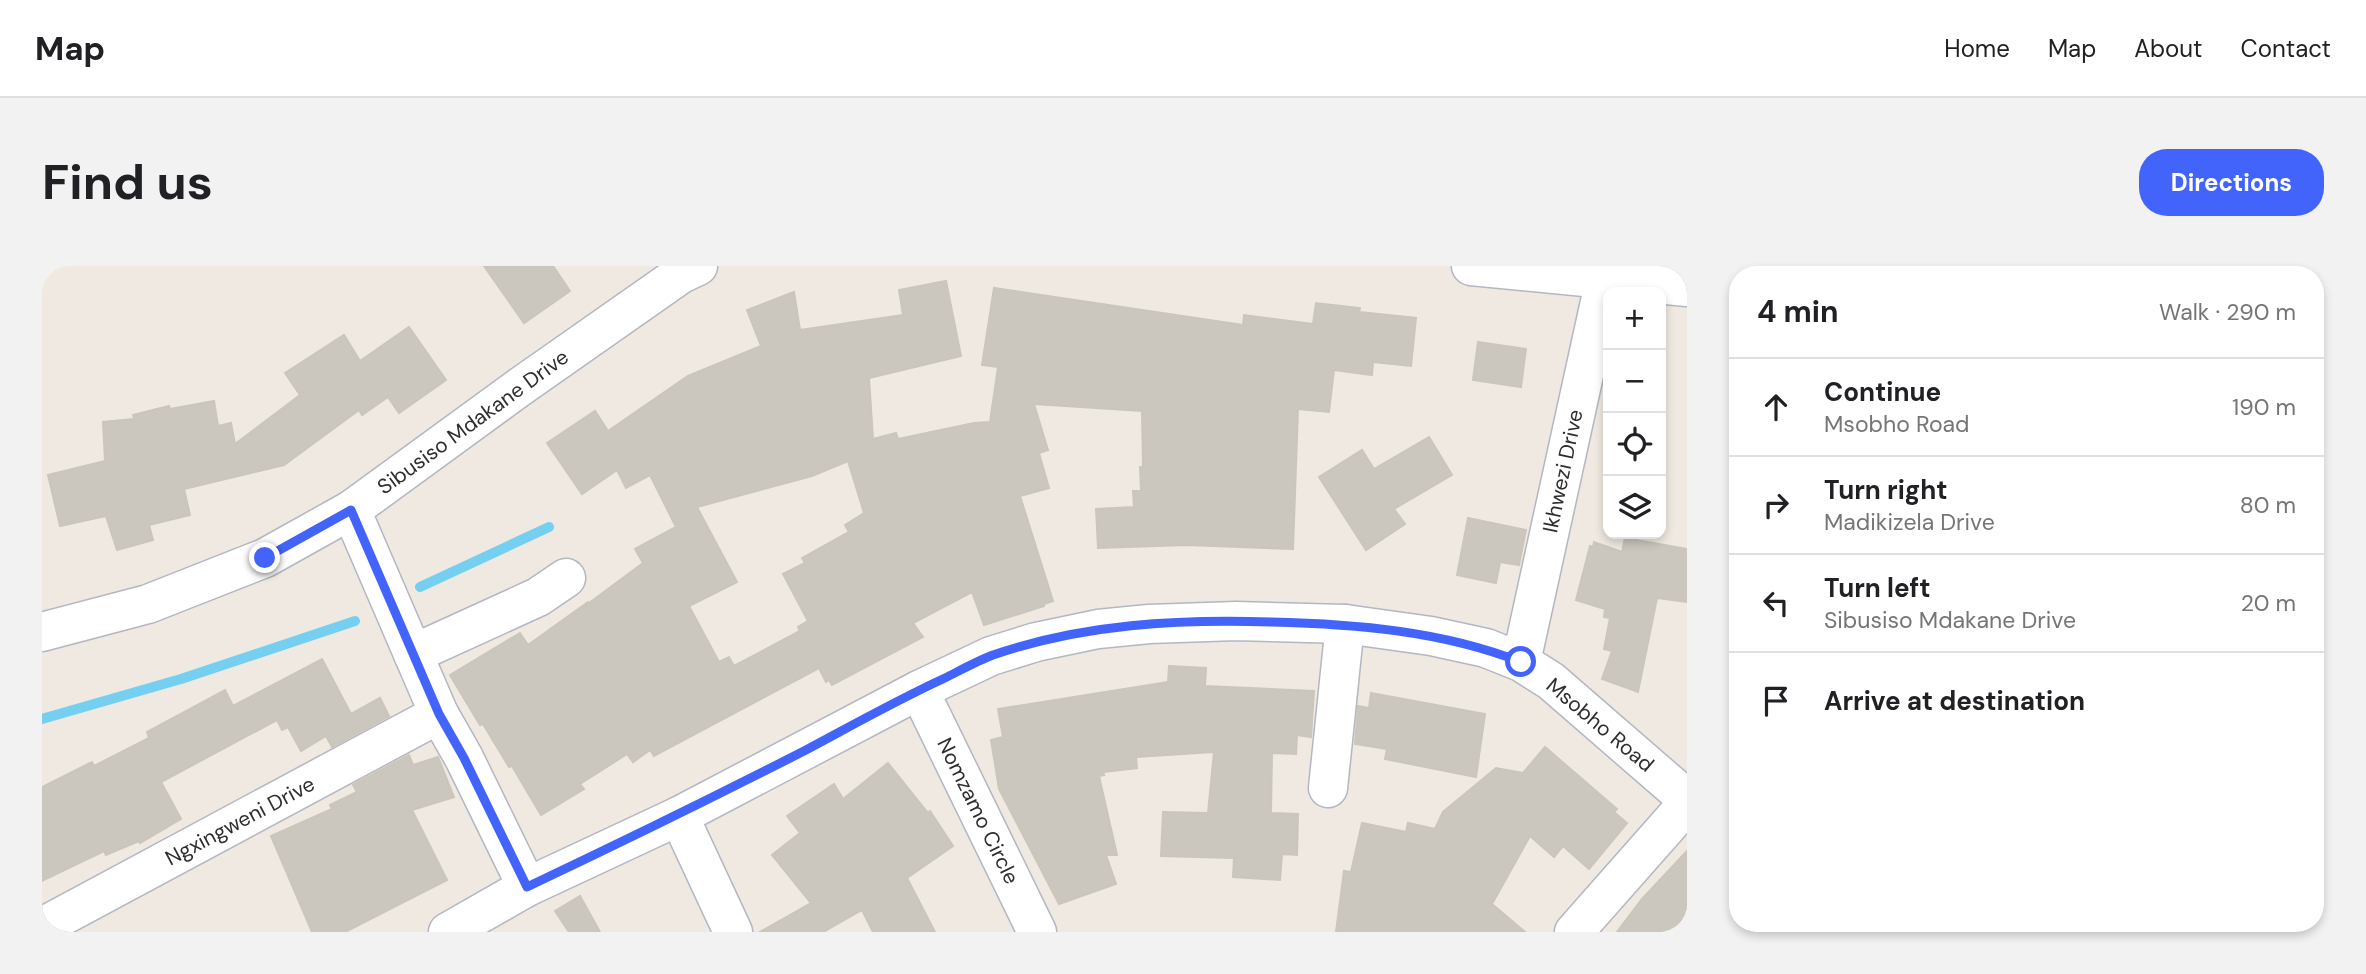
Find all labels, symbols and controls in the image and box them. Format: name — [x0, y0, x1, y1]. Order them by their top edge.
text: Map — [35, 27, 105, 70]
text: Home — [1944, 33, 2010, 64]
text: Map — [2048, 33, 2096, 64]
text: About — [2134, 33, 2203, 64]
text: Contact — [2241, 33, 2331, 64]
button: Directions — [2139, 149, 2324, 216]
text: Find us — [42, 150, 213, 214]
map controls — [1603, 287, 1666, 539]
button: + — [1603, 287, 1666, 350]
text: 4 min — [1757, 292, 1839, 331]
text: Walk · 290 m — [2159, 297, 2296, 327]
street label: Sibusiso Mdakane Drive — [372, 343, 574, 501]
button: − — [1603, 350, 1666, 413]
text: Continue — [1824, 375, 1941, 409]
icon: ahead — [1757, 388, 1795, 426]
text: 190 m — [2232, 392, 2296, 422]
street label: Ikhwezi Drive — [1536, 407, 1590, 535]
text: Msobho Road — [1824, 409, 1969, 439]
button: locate — [1603, 413, 1666, 476]
text: Turn right — [1824, 473, 1948, 507]
button: layers — [1603, 476, 1666, 539]
icon: right — [1757, 486, 1795, 524]
text: 80 m — [2240, 490, 2296, 520]
text: Madikizela Drive — [1824, 507, 1995, 537]
route end — [249, 542, 280, 573]
text: Turn left — [1824, 571, 1931, 605]
icon: left — [1757, 584, 1795, 622]
text: 20 m — [2241, 588, 2296, 618]
text: Sibusiso Mdakane Drive — [1824, 605, 2076, 635]
route start — [1505, 646, 1536, 677]
street label: Msobho Road — [1540, 672, 1660, 778]
icon: arrive — [1757, 682, 1795, 720]
text: Arrive at destination — [1824, 684, 2085, 718]
street label: Nomzamo Circle — [930, 733, 1026, 889]
street label: Ngxingweni Drive — [160, 770, 320, 872]

